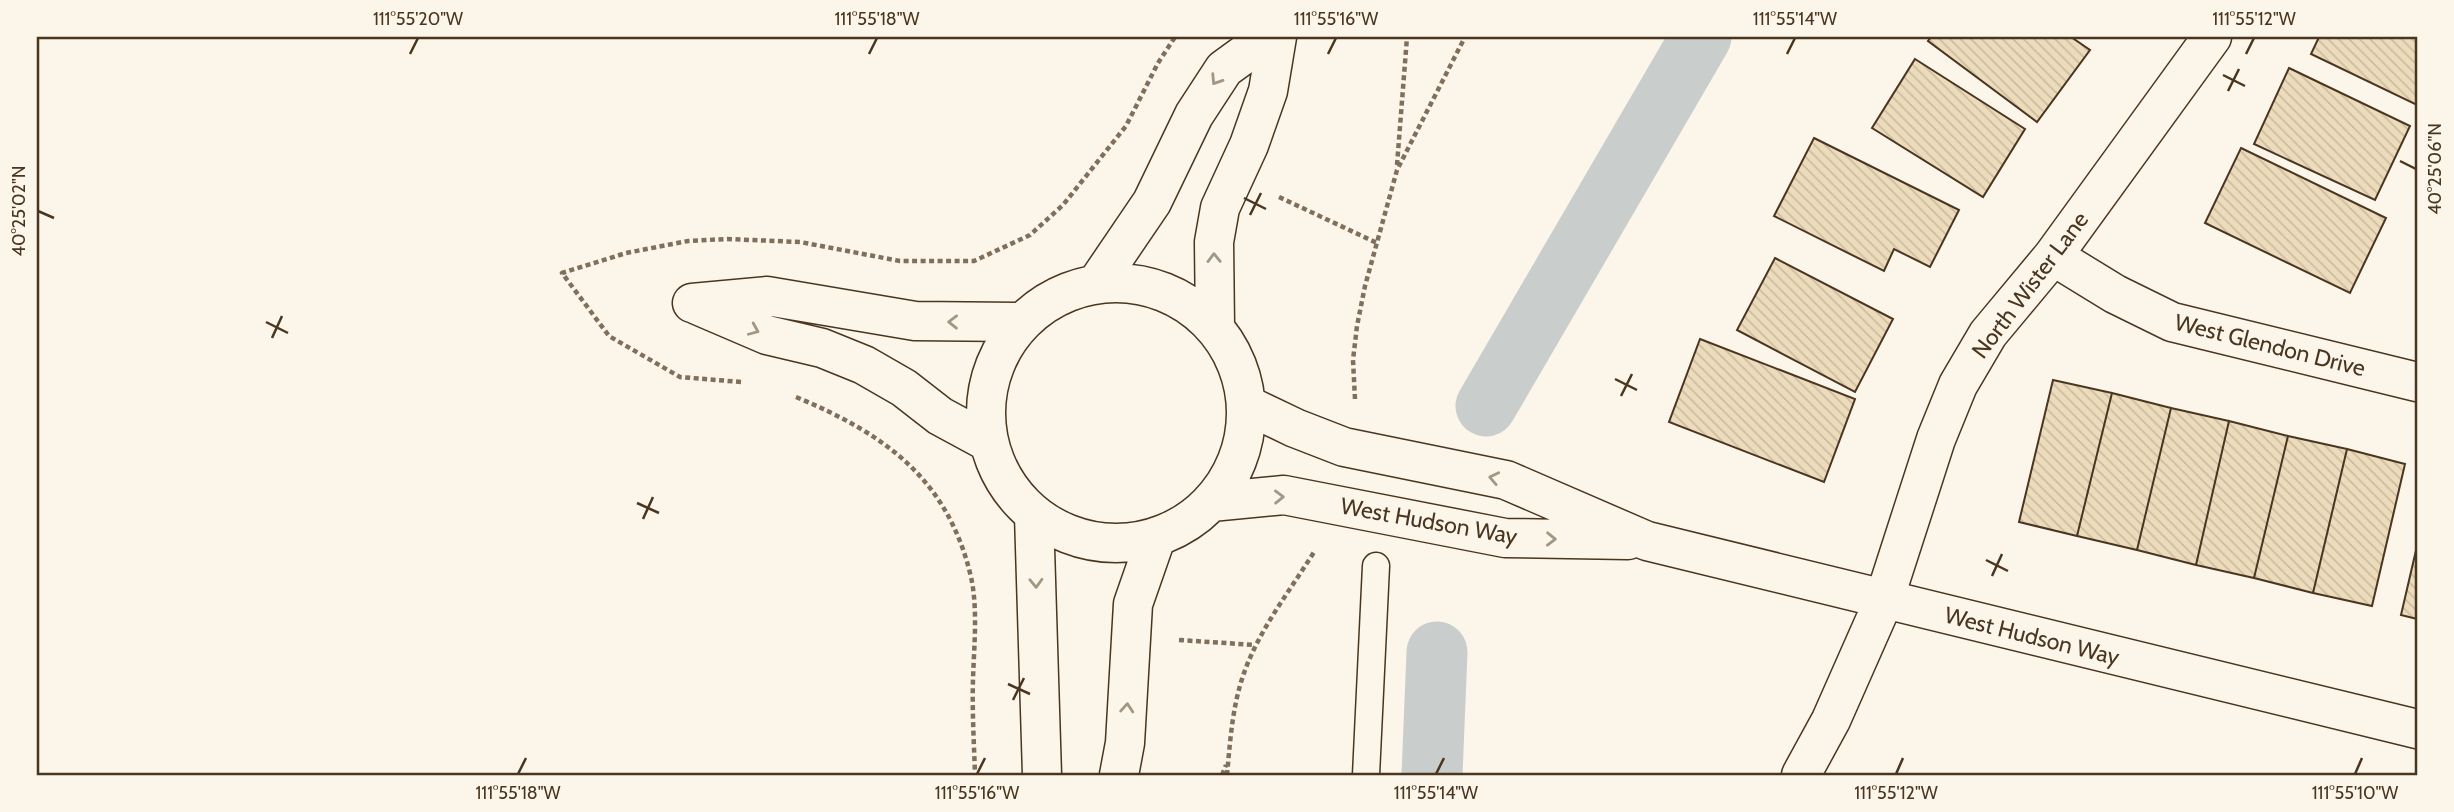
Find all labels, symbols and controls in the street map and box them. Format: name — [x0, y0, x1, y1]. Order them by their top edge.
text: 111°55'20"W — [373, 8, 463, 30]
text: 111°55'18"W — [834, 8, 920, 30]
text: 111°55'16"W — [1294, 8, 1378, 30]
text: 111°55'14"W — [1753, 8, 1837, 30]
text: 111°55'12"W — [2212, 8, 2296, 30]
one-way arrow — [1212, 73, 1225, 86]
text: 40°25'06"N — [2424, 123, 2446, 215]
text: 40°25'02"N — [8, 166, 30, 256]
street label: North Wister Lane — [1966, 206, 2094, 364]
one-way arrow — [1206, 252, 1222, 263]
street label: West Glendon Drive — [2172, 308, 2368, 382]
one-way arrow — [947, 314, 958, 329]
one-way arrow — [748, 321, 760, 335]
one-way arrow — [1488, 471, 1500, 486]
one-way arrow — [1274, 489, 1285, 504]
street label: West Hudson Way — [1338, 492, 1520, 550]
one-way arrow — [1546, 531, 1557, 547]
one-way arrow — [1029, 578, 1044, 589]
street label: West Hudson Way — [1942, 601, 2123, 671]
one-way arrow — [1119, 702, 1134, 713]
text: 111°55'18"W — [475, 782, 561, 804]
text: 111°55'16"W — [935, 782, 1019, 804]
text: 111°55'14"W — [1394, 782, 1478, 804]
text: 111°55'12"W — [1854, 782, 1938, 804]
text: 111°55'10"W — [2312, 782, 2398, 804]

